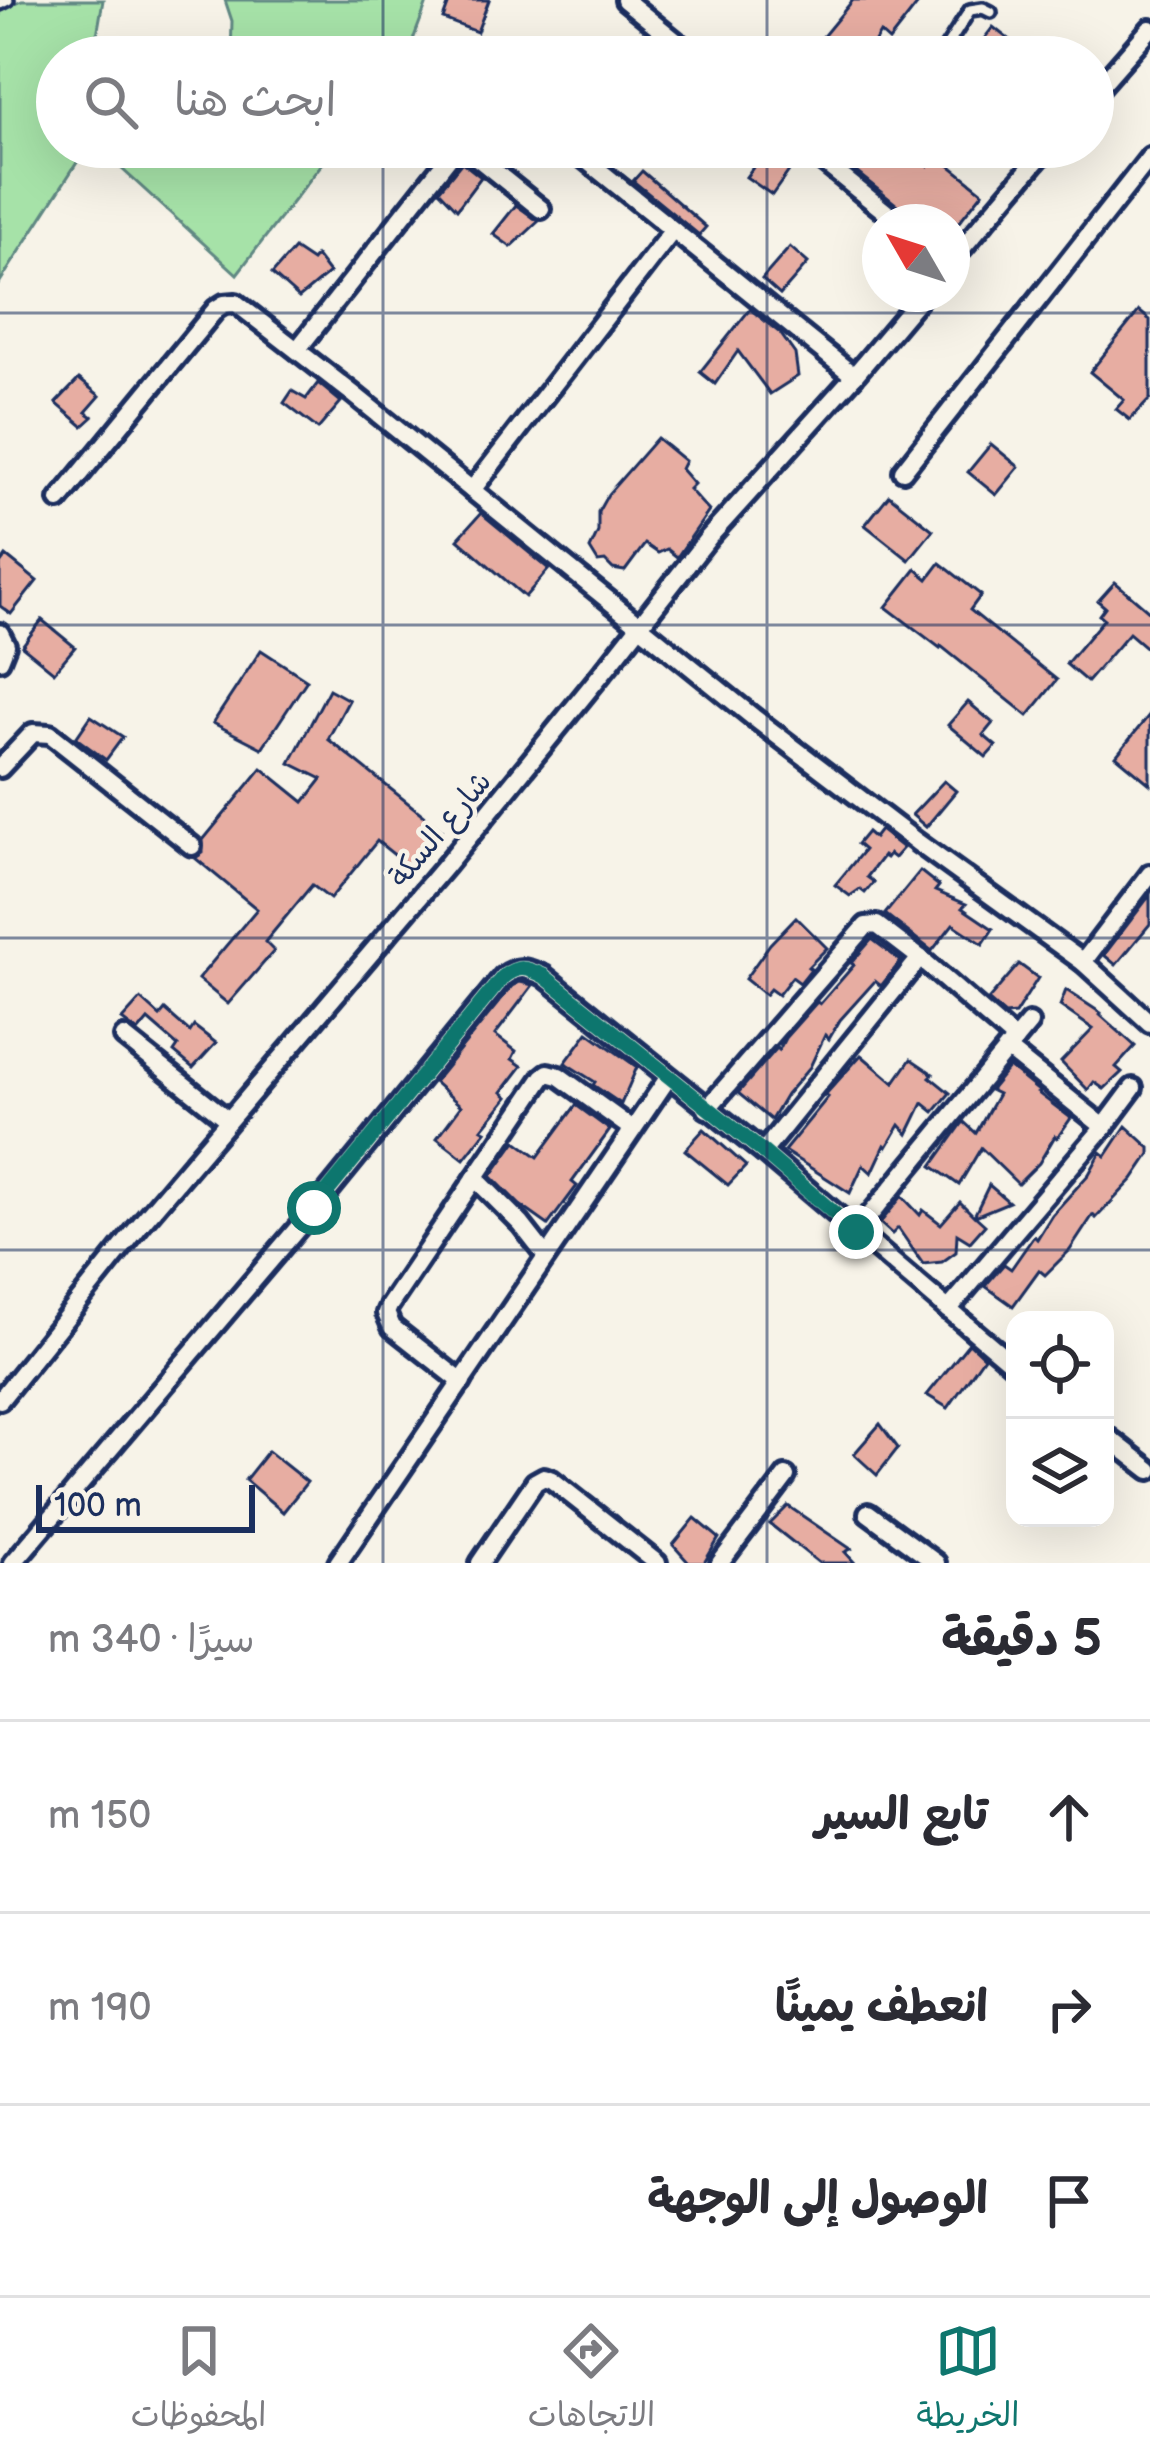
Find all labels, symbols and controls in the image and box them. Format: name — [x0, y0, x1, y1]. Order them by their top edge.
search box — [36, 36, 1114, 168]
icon: search — [78, 69, 144, 135]
text: ابحث هنا — [174, 74, 337, 129]
north arrow — [862, 204, 970, 312]
street label: شارع السكة — [382, 764, 501, 896]
route start — [287, 1181, 341, 1235]
route end — [829, 1205, 883, 1259]
map controls — [1006, 1311, 1114, 1527]
button: locate — [1006, 1311, 1114, 1419]
button: layers — [1006, 1419, 1114, 1527]
scale bar — [36, 1479, 255, 1532]
text: 100 m — [54, 1486, 142, 1526]
text: 5 دقيقة — [941, 1609, 1102, 1670]
text: سيرًا · 340 m — [48, 1617, 255, 1664]
icon: ahead — [1036, 1784, 1102, 1850]
text: تابع السير — [815, 1788, 988, 1843]
text: 150 m — [48, 1793, 151, 1840]
icon: right — [1036, 1976, 1102, 2042]
text: انعطف يمينًا — [775, 1980, 988, 2035]
text: 190 m — [48, 1985, 151, 2032]
icon: arrive — [1036, 2168, 1102, 2234]
text: الوصول إلى الوجهة — [647, 2172, 988, 2227]
tab: المحفوظات — [131, 2318, 267, 2444]
tab: الاتجاهات — [528, 2318, 655, 2444]
tab: الخريطة — [916, 2318, 1019, 2444]

